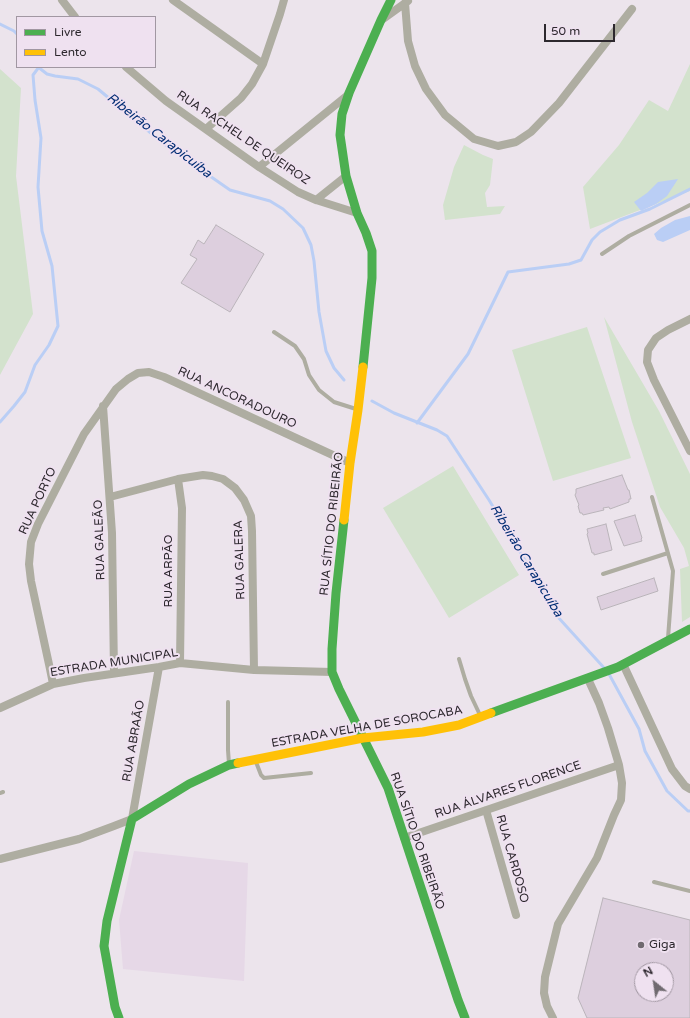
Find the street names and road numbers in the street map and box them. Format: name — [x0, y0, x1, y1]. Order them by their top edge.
street label: RUA RACHEL DE QUEIROZ — [174, 88, 312, 188]
street label: RUA ANCORADOURO — [175, 364, 299, 432]
street label: RUA SÍTIO DO RIBEIRÃO — [317, 452, 347, 596]
street label: RUA PORTO — [16, 465, 60, 537]
street label: RUA GALEÃO — [91, 499, 109, 581]
street label: RUA GALERA — [231, 520, 249, 600]
street label: RUA ARPÃO — [162, 534, 176, 608]
street label: ESTRADA MUNICIPAL — [49, 646, 179, 680]
street label: RUA ABRAÃO — [120, 699, 148, 783]
street label: ESTRADA VELHA DE SOROCABA — [270, 703, 464, 751]
street label: RUA ÁLVARES FLORENCE — [433, 758, 583, 822]
street label: RUA SÍTIO DO RIBEIRÃO — [387, 770, 447, 912]
street label: RUA CARDOSO — [493, 813, 531, 905]

